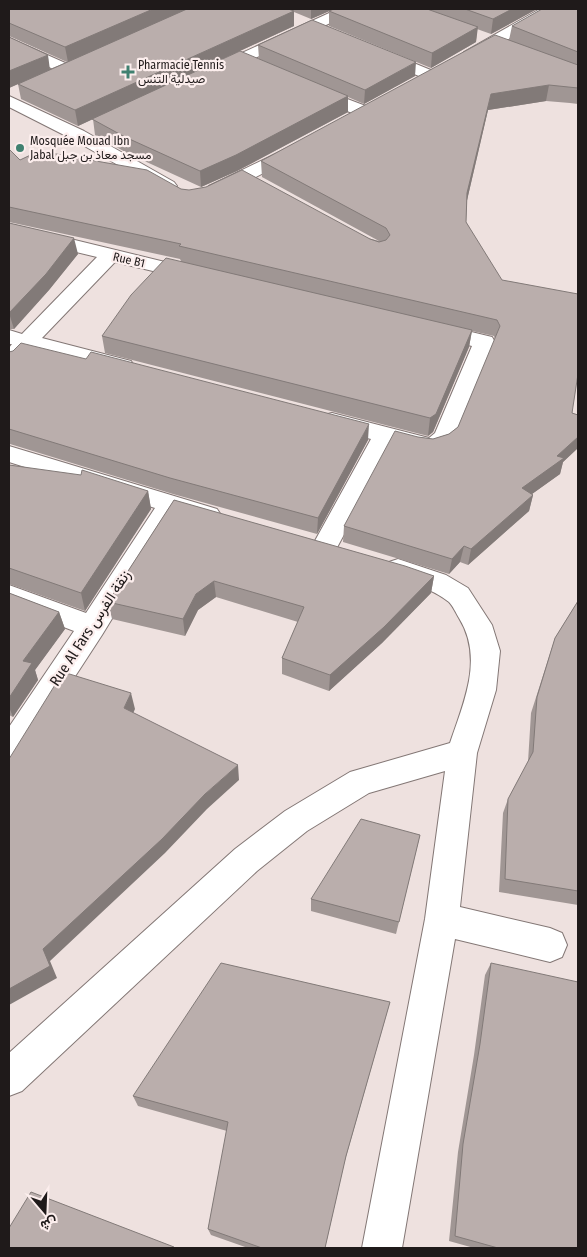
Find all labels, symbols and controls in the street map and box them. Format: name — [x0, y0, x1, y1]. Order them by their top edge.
place label: Pharmacie Tennis صيدلية التنس — [138, 58, 224, 87]
marker: Pharmacie Tennis صيدلية التنس — [122, 66, 134, 78]
place label: Mosquée Mouad Ibn Jabal مسجد معاذ بن جبل — [30, 134, 151, 163]
marker: Mosquée Mouad Ibn Jabal مسجد معاذ بن جبل — [14, 142, 26, 154]
street label: Rue B1 — [112, 250, 146, 270]
street label: Rue Al Fars زنقة الفرس — [46, 566, 135, 690]
north arrow — [20, 1187, 70, 1237]
text: ش — [38, 1213, 60, 1235]

